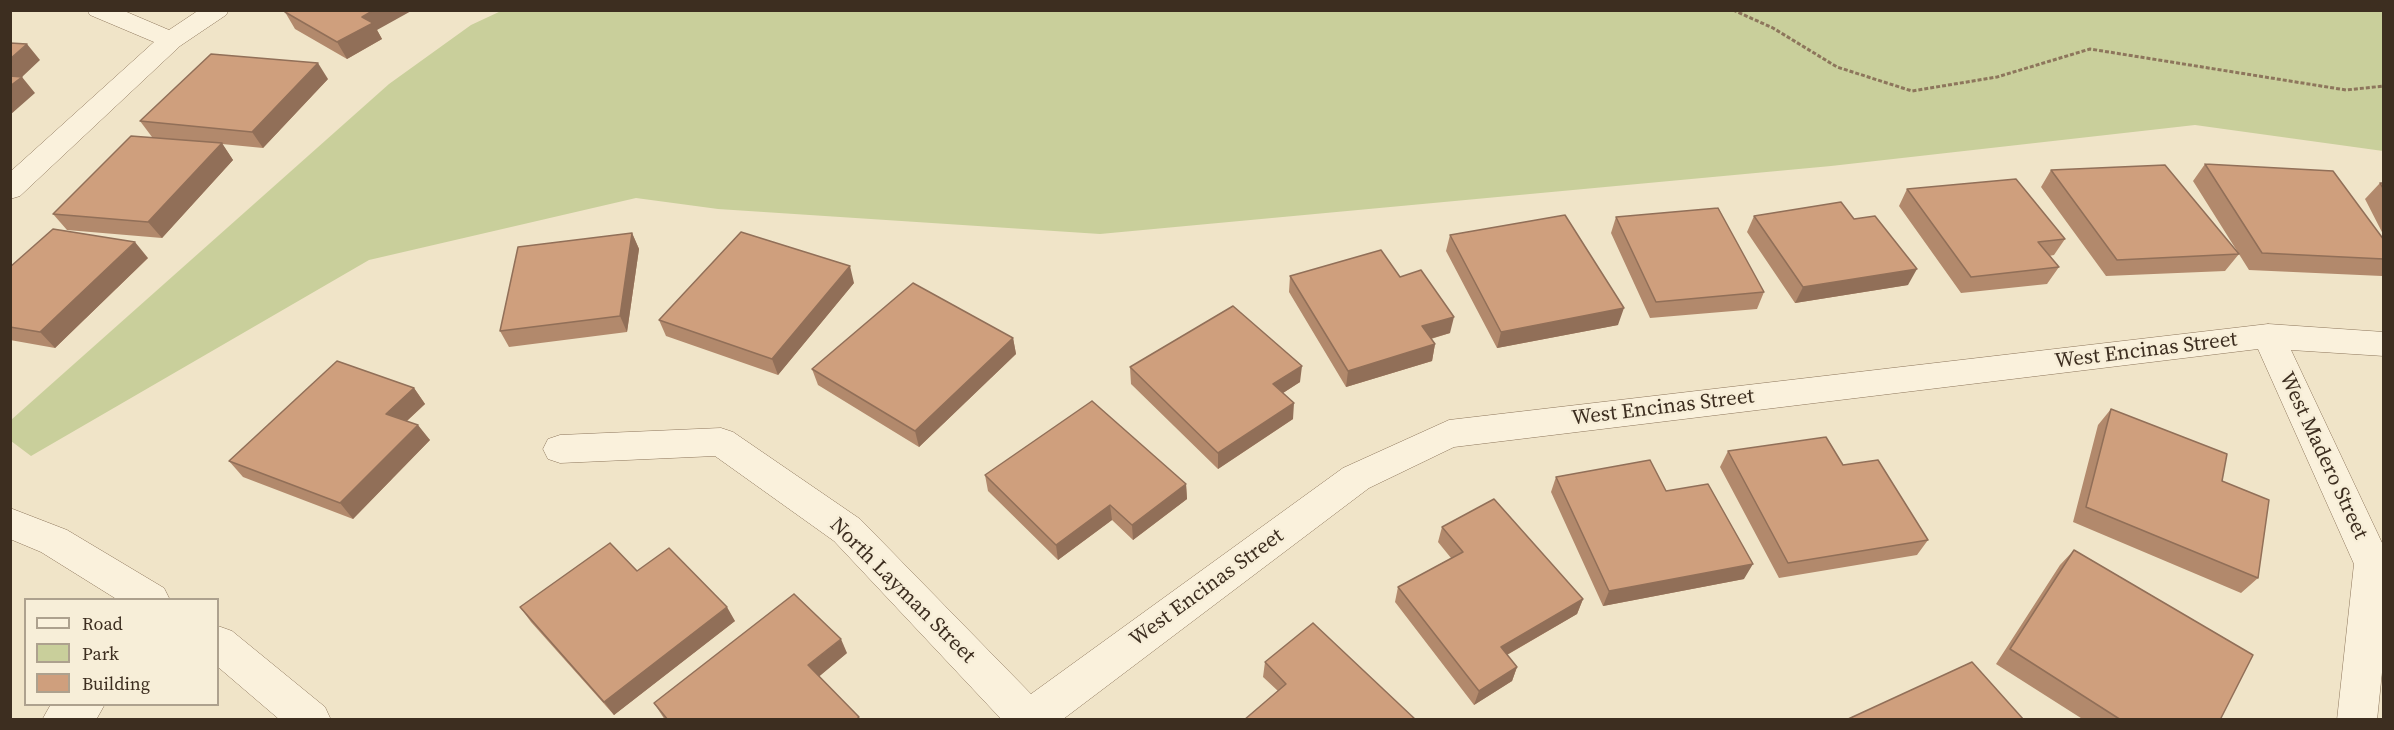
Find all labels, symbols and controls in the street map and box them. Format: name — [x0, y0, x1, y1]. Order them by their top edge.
street label: West Encinas Street — [2053, 327, 2239, 375]
street label: West Madero Street — [2273, 368, 2373, 544]
street label: West Encinas Street — [1570, 384, 1756, 432]
street label: North Layman Street — [824, 513, 980, 669]
street label: West Encinas Street — [1125, 524, 1289, 652]
legend — [24, 598, 219, 706]
text: Road — [82, 611, 123, 636]
text: Park — [82, 641, 119, 666]
text: Building — [82, 671, 150, 696]

